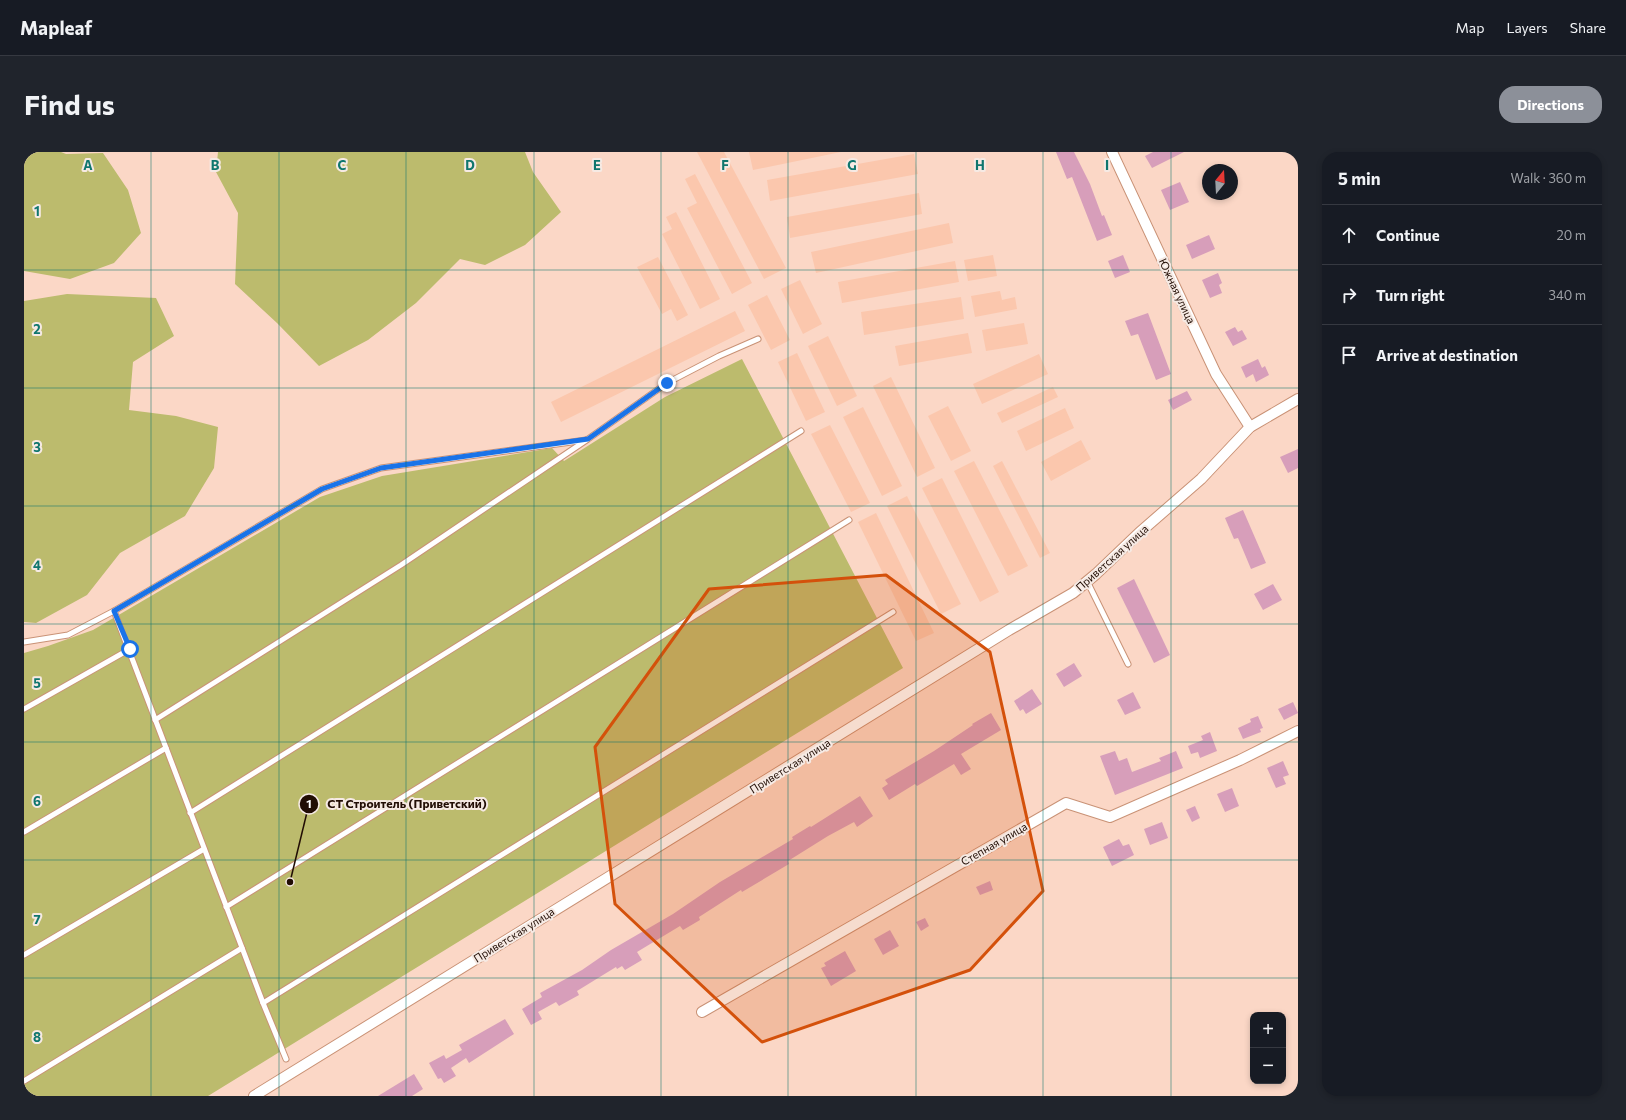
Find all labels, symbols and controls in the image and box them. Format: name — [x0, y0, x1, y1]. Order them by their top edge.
text: Mapleaf — [20, 16, 92, 39]
text: Map — [1456, 19, 1484, 36]
text: Layers — [1506, 19, 1548, 36]
text: Share — [1570, 19, 1606, 36]
button: Directions — [1499, 86, 1602, 123]
text: Find us — [24, 87, 115, 121]
text: A — [83, 157, 93, 173]
text: B — [211, 157, 220, 173]
text: C — [338, 157, 347, 173]
text: D — [465, 157, 475, 173]
text: E — [593, 157, 601, 173]
text: F — [721, 157, 729, 173]
text: G — [847, 157, 857, 173]
text: H — [975, 157, 985, 173]
text: I — [1105, 157, 1109, 173]
north arrow — [1202, 164, 1238, 200]
text: 5 min — [1338, 168, 1381, 189]
text: Walk · 360 m — [1511, 170, 1586, 186]
text: 1 — [34, 203, 40, 219]
icon: ahead — [1338, 224, 1360, 246]
text: Continue — [1376, 226, 1440, 244]
text: 20 m — [1557, 227, 1586, 243]
street label: Южная улица — [1157, 256, 1198, 326]
icon: right — [1338, 284, 1360, 306]
text: Turn right — [1376, 286, 1445, 304]
text: 340 m — [1548, 287, 1586, 303]
text: 2 — [33, 321, 41, 337]
icon: arrive — [1338, 344, 1360, 366]
text: Arrive at destination — [1376, 346, 1518, 364]
route end — [658, 374, 676, 392]
text: 3 — [33, 439, 41, 455]
street label: Приветская улица — [1073, 522, 1150, 593]
text: 4 — [33, 557, 41, 573]
route start — [121, 640, 139, 658]
text: 5 — [33, 675, 41, 691]
street label: Приветская улица — [747, 736, 832, 796]
callout: СТ Строитель (Приветский) — [299, 792, 495, 816]
text: 6 — [33, 793, 41, 809]
text: 1 — [306, 796, 312, 810]
text: СТ Строитель (Приветский) — [327, 796, 487, 810]
street label: Степная улица — [958, 819, 1029, 868]
street label: Приветская улица — [471, 905, 556, 965]
text: 7 — [33, 911, 41, 927]
map controls — [1250, 1012, 1286, 1084]
button: + — [1250, 1012, 1286, 1048]
text: 8 — [33, 1029, 41, 1045]
button: − — [1250, 1048, 1286, 1084]

